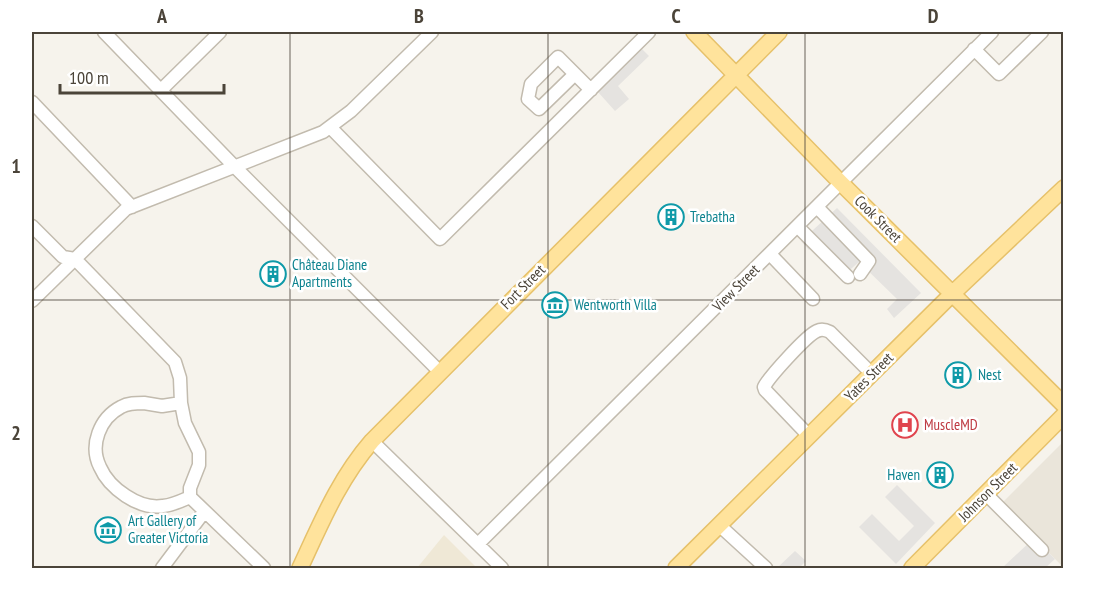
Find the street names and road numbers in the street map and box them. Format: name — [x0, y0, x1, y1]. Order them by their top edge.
street label: Cook Street — [851, 191, 906, 246]
street label: Fort Street — [496, 260, 549, 313]
street label: View Street — [707, 260, 763, 316]
street label: Yates Street — [840, 348, 897, 405]
street label: Johnson Street — [953, 458, 1021, 526]

